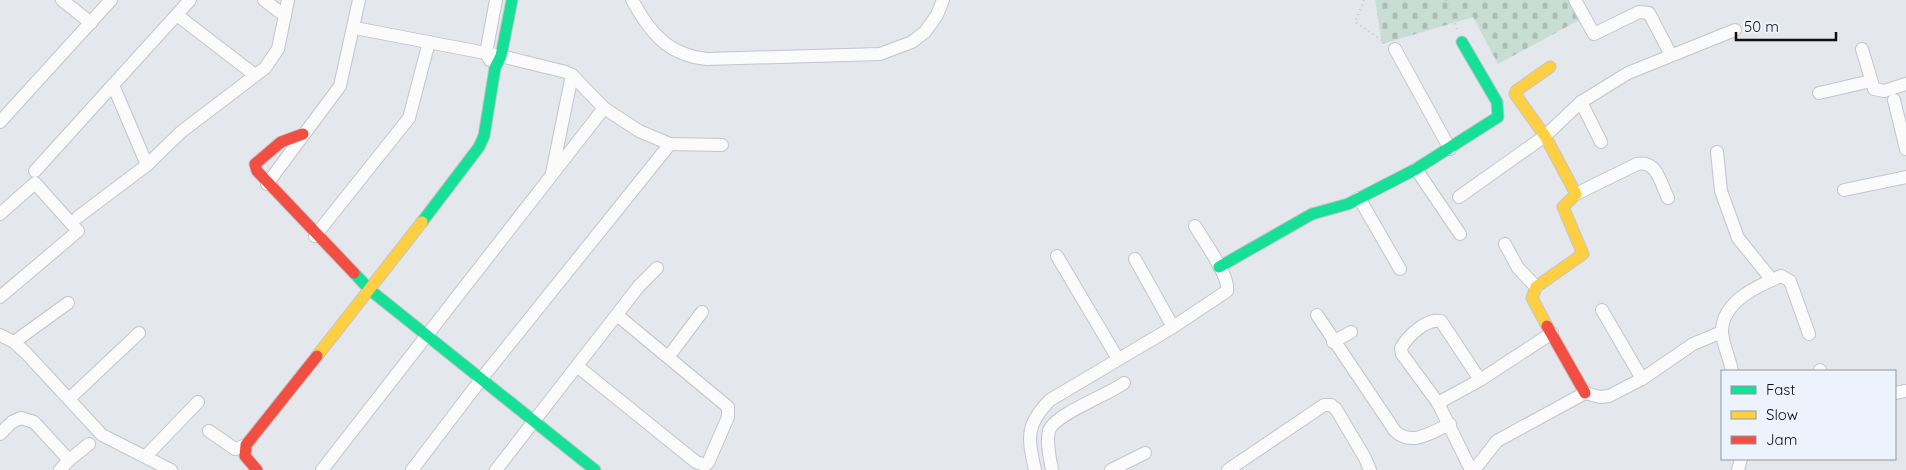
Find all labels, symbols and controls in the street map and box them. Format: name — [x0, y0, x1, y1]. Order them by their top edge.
scale bar — [1736, 10, 1836, 42]
text: 50 m — [1744, 17, 1779, 36]
legend — [1721, 370, 1896, 460]
text: Fast — [1766, 380, 1795, 399]
text: Slow — [1766, 405, 1798, 424]
text: Jam — [1766, 430, 1797, 449]

